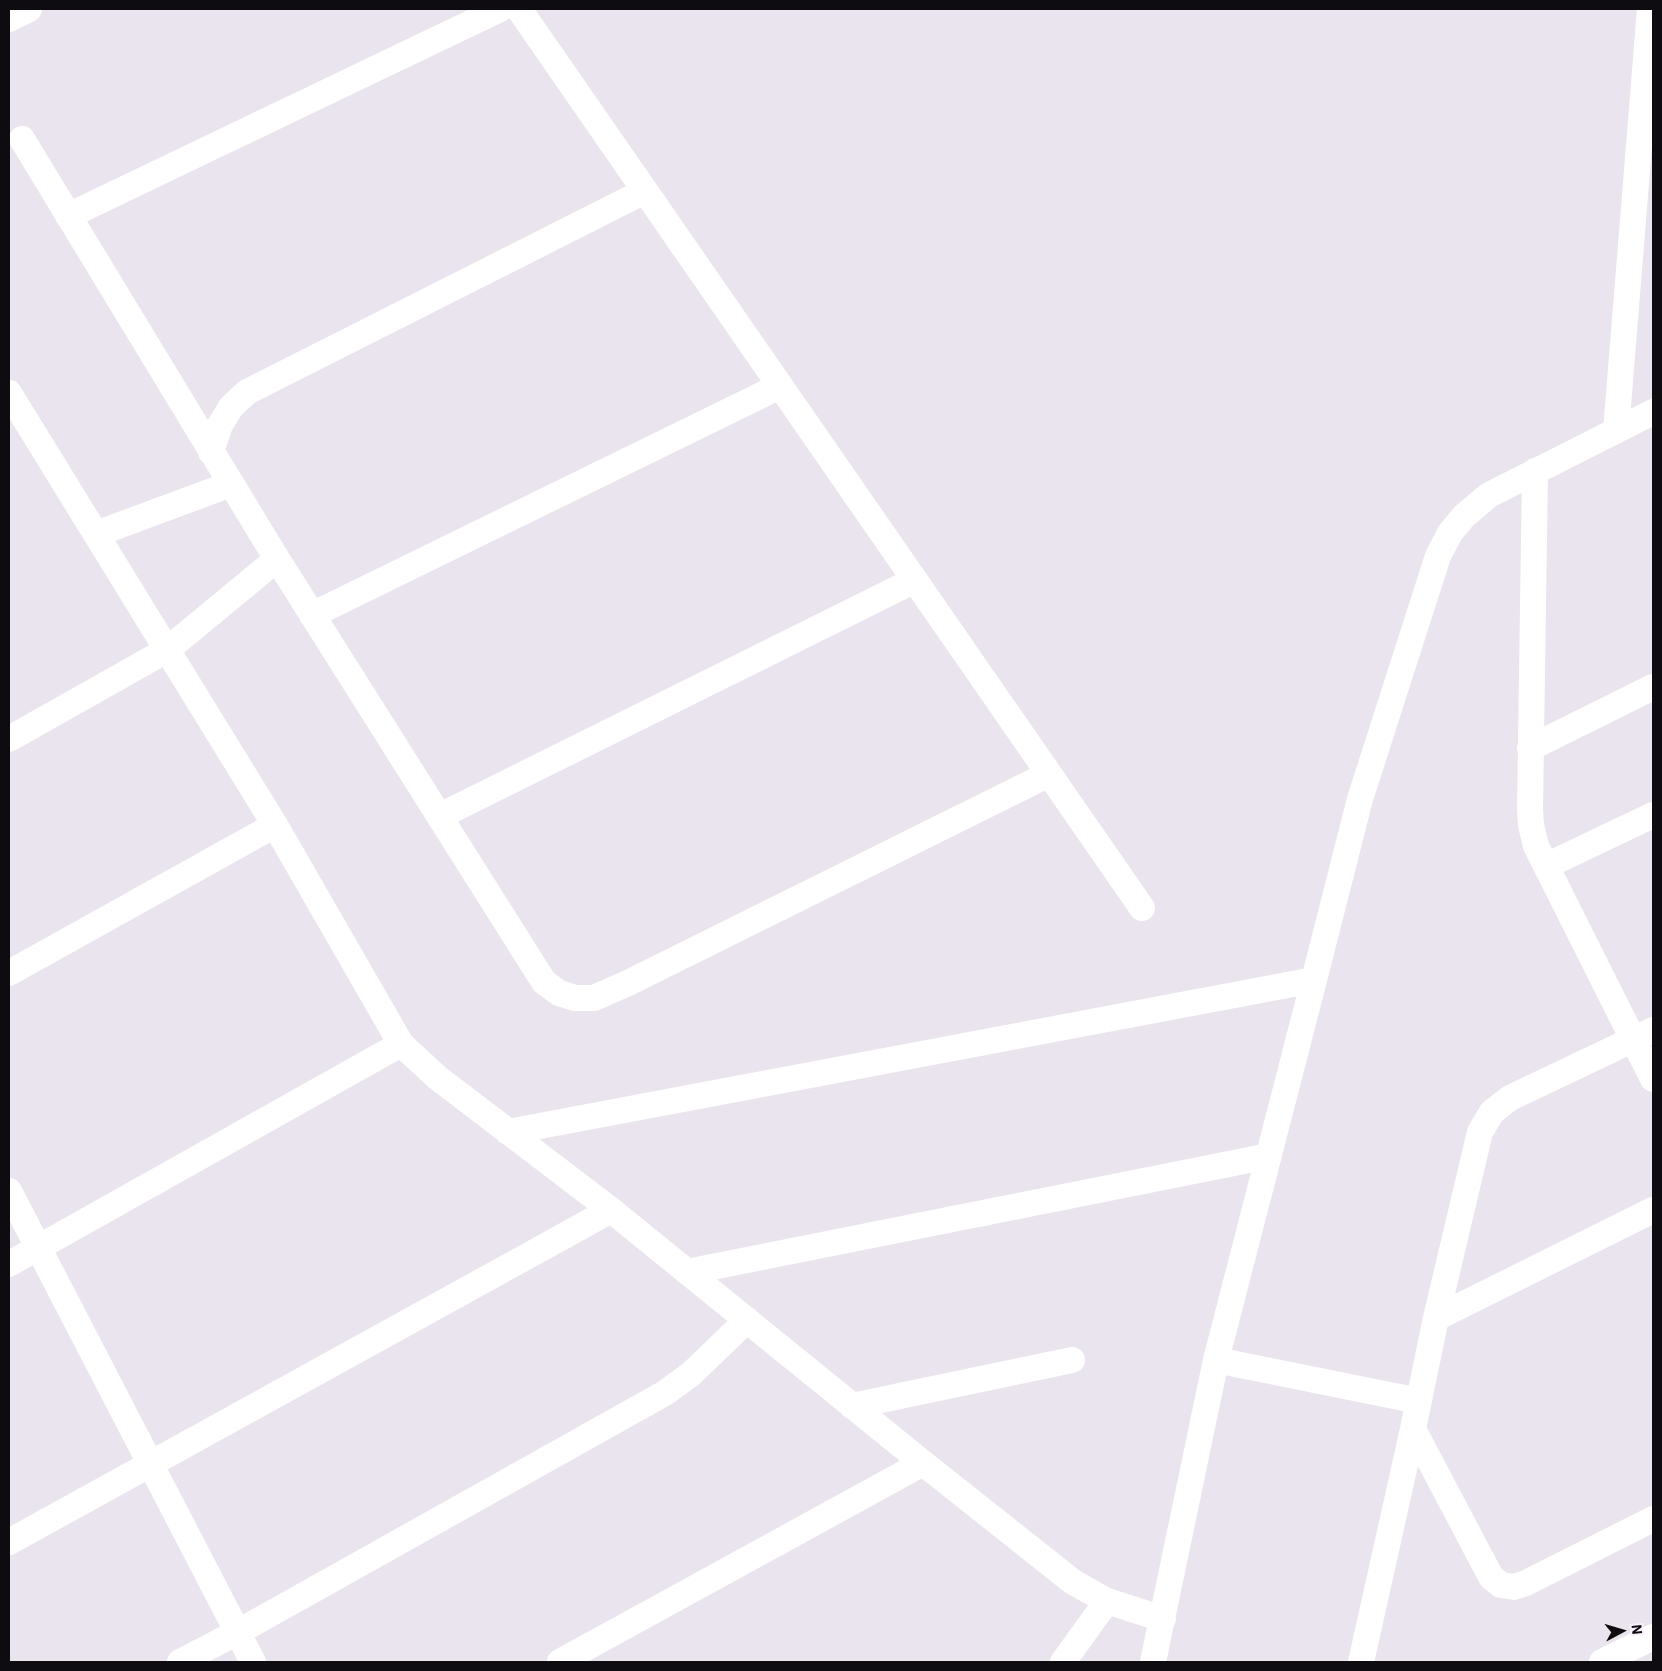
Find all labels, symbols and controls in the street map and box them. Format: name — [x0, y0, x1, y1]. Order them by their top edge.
north arrow — [1597, 1606, 1647, 1656]
text: N — [1627, 1623, 1646, 1635]

